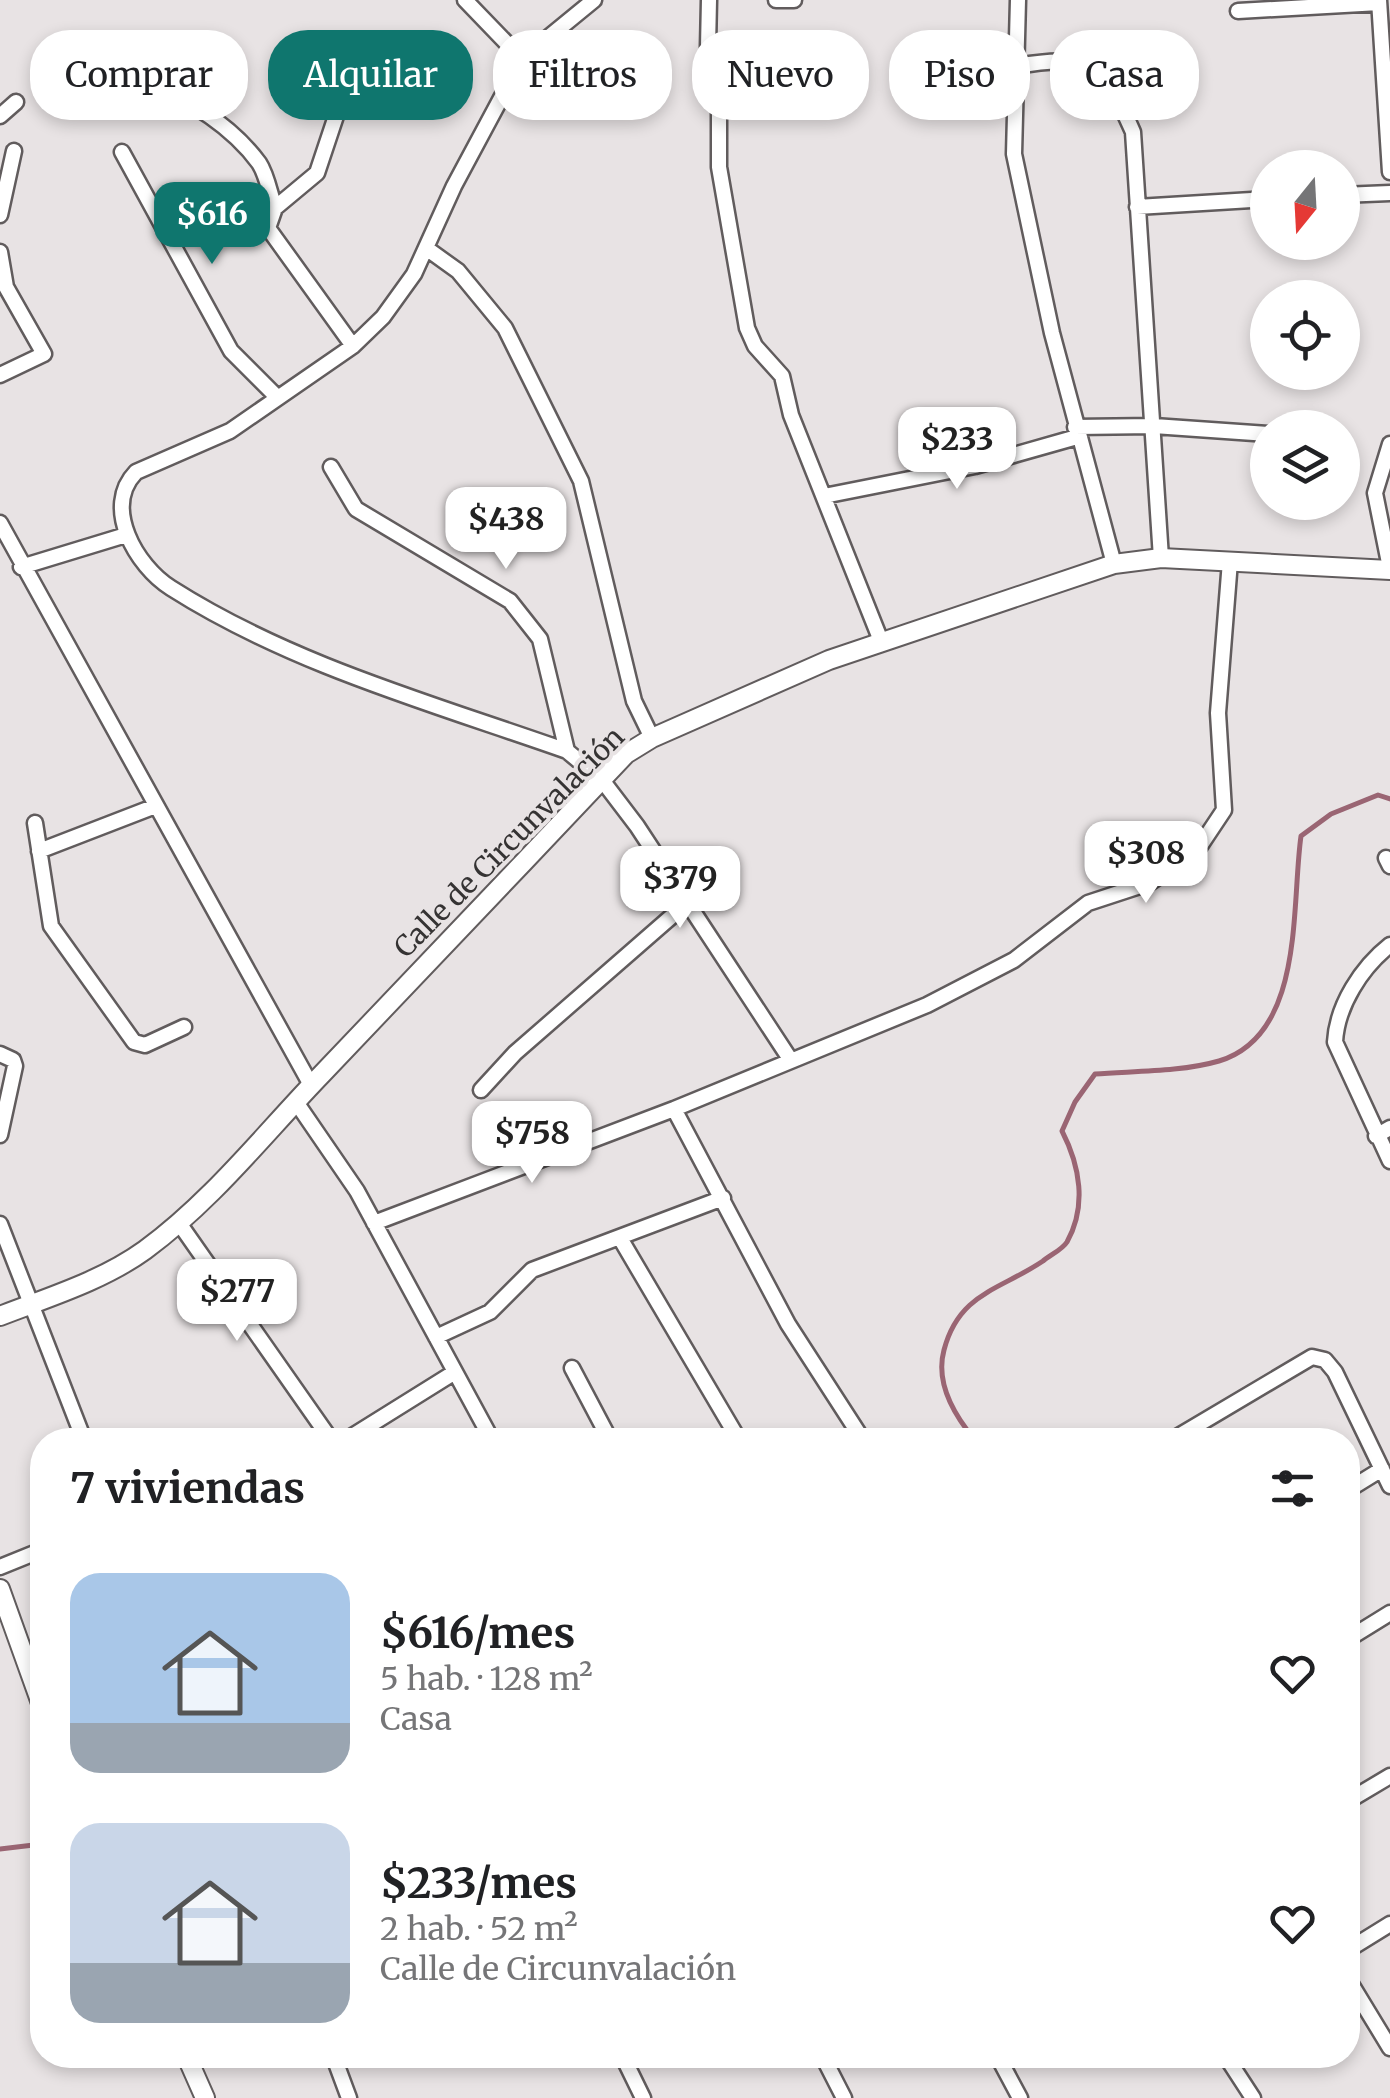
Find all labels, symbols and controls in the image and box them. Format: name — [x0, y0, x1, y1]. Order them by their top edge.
chip: Comprar — [30, 30, 248, 120]
chip: Alquilar — [268, 30, 473, 120]
chip: Filtros — [493, 30, 672, 120]
chip: Nuevo — [692, 30, 869, 120]
chip: Piso — [889, 30, 1030, 120]
chip: Casa — [1050, 30, 1199, 120]
north arrow — [1250, 150, 1360, 260]
map controls — [1250, 150, 1360, 520]
pin: $616 — [153, 182, 271, 267]
text: $616 — [176, 194, 248, 234]
button: locate — [1250, 280, 1360, 390]
pin: $233 — [898, 407, 1016, 492]
button: layers — [1250, 410, 1360, 520]
text: $233 — [920, 419, 994, 459]
pin: $438 — [447, 487, 565, 572]
text: $438 — [467, 499, 545, 539]
street label: Calle de Circunvalación — [386, 719, 632, 965]
pin: $308 — [1087, 821, 1205, 906]
text: $308 — [1107, 833, 1185, 873]
pin: $379 — [621, 846, 739, 931]
text: $379 — [642, 858, 718, 898]
pin: $758 — [473, 1101, 591, 1186]
text: $758 — [494, 1113, 570, 1153]
pin: $277 — [178, 1259, 296, 1344]
text: $277 — [199, 1271, 275, 1311]
icon: filters — [1265, 1461, 1320, 1516]
text: 7 viviendas — [70, 1462, 305, 1514]
text: $616/mes — [380, 1607, 575, 1659]
icon: home — [150, 1613, 270, 1733]
icon: heart — [1265, 1646, 1320, 1701]
text: 5 hab. · 128 m² — [380, 1659, 593, 1699]
text: Casa — [380, 1699, 452, 1739]
text: $233/mes — [380, 1857, 577, 1909]
icon: home — [150, 1863, 270, 1983]
icon: heart — [1265, 1896, 1320, 1951]
text: 2 hab. · 52 m² — [380, 1909, 578, 1949]
text: Calle de Circunvalación — [380, 1949, 736, 1989]

